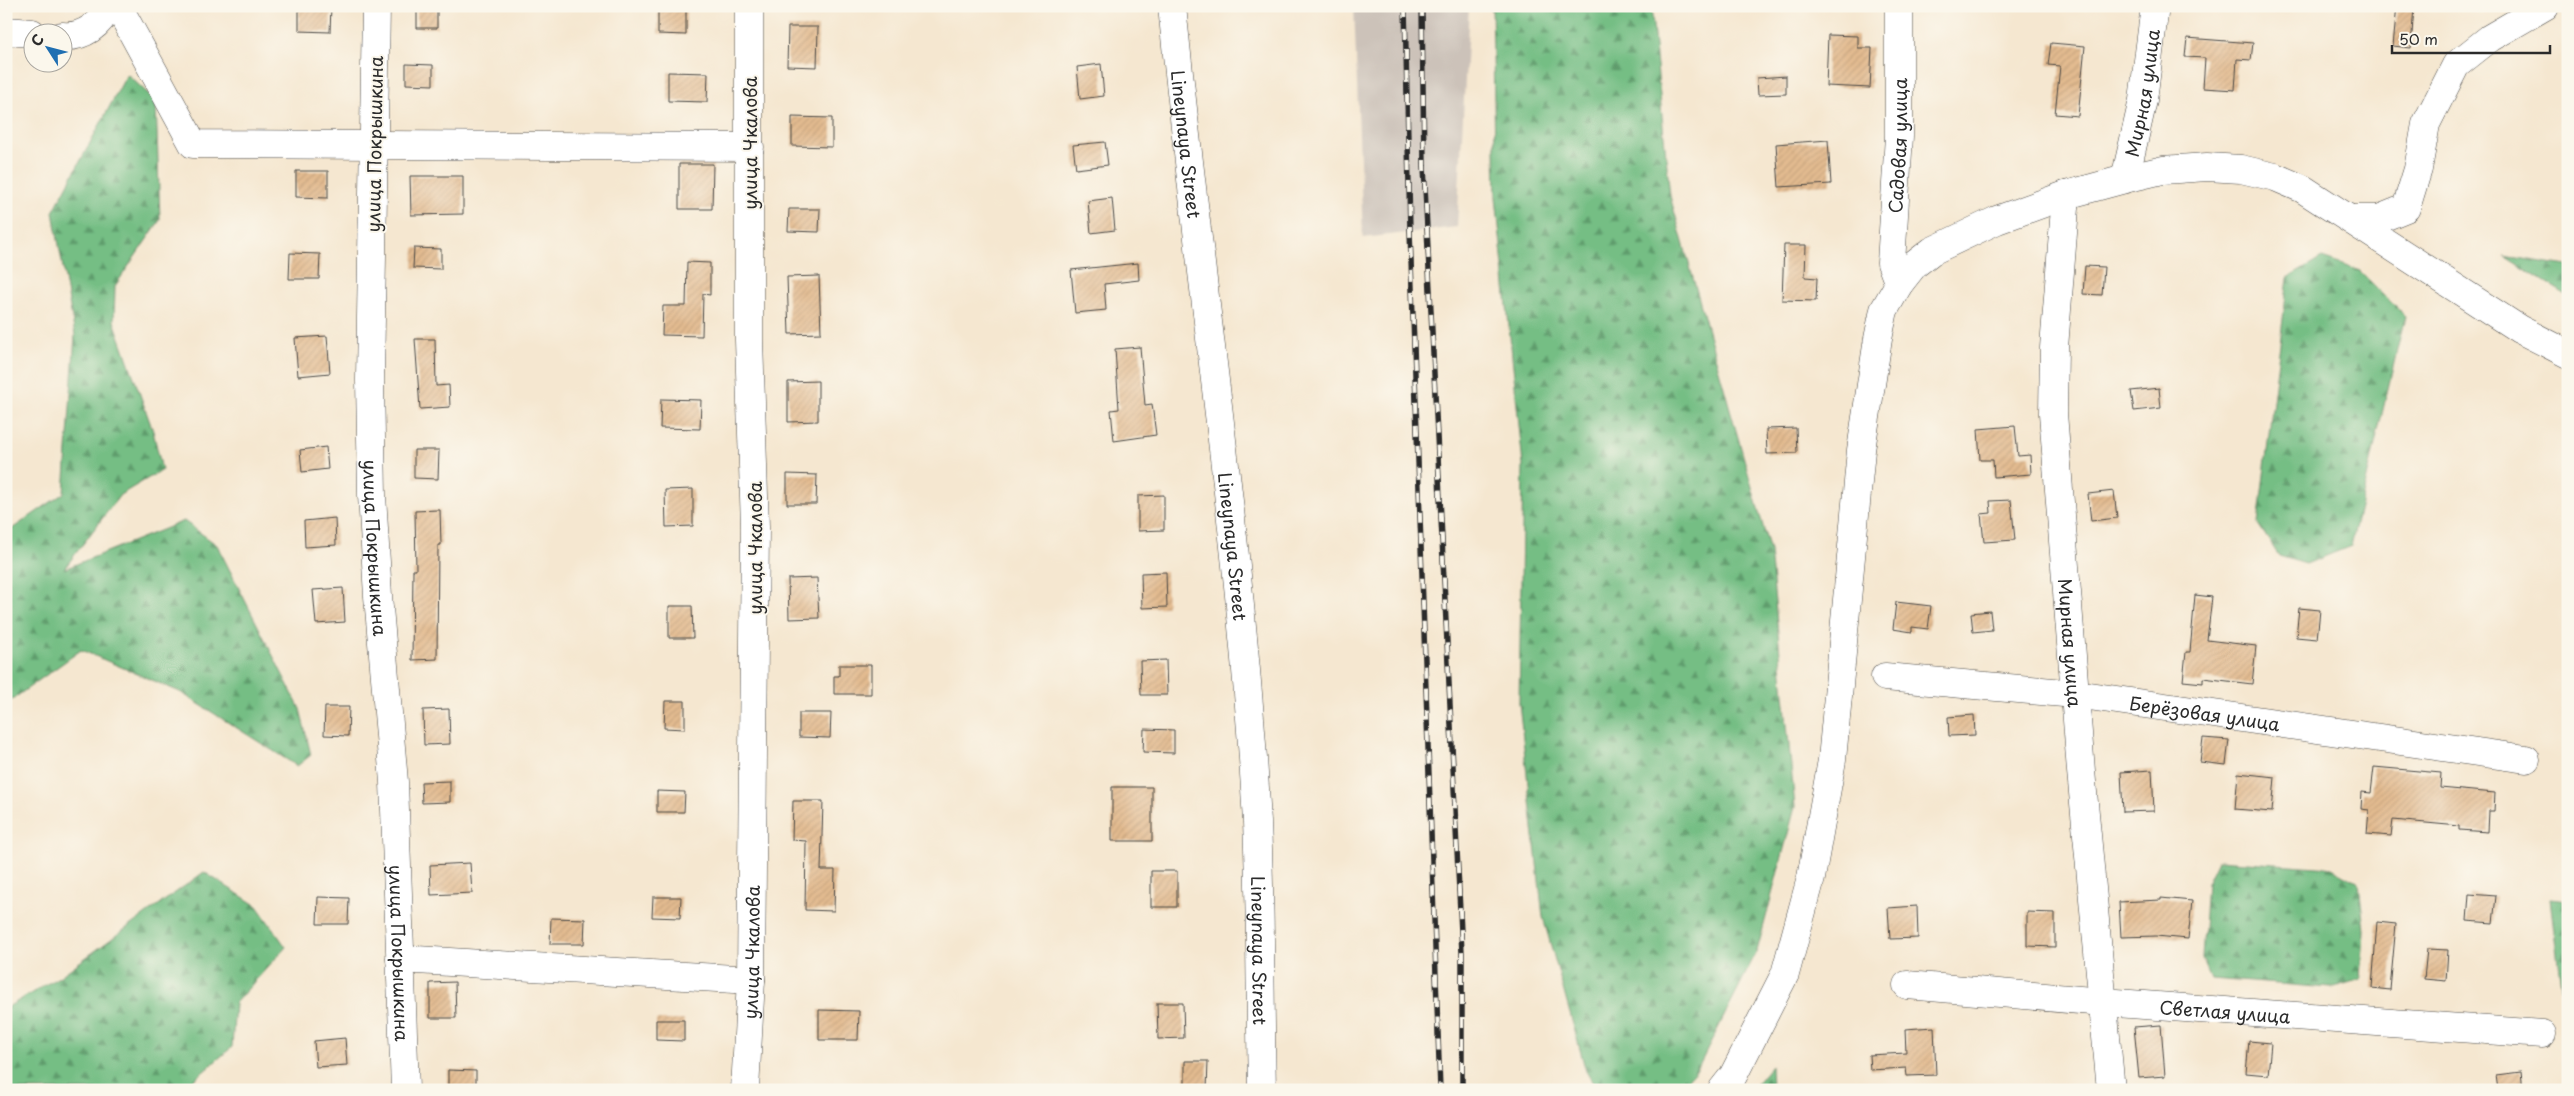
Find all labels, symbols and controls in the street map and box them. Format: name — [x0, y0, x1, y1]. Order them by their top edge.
north arrow — [22, 22, 72, 72]
scale bar — [2392, 22, 2549, 54]
street label: Мирная улица — [2117, 27, 2166, 159]
text: 50 m — [2399, 27, 2438, 50]
text: С — [25, 30, 49, 50]
street label: улица Покрышкина — [359, 55, 389, 232]
street label: Lineynaya Street — [1165, 69, 1209, 220]
street label: улица Чкалова — [736, 75, 763, 210]
street label: Садовая улица — [1881, 77, 1913, 214]
street label: улица Покрышкина — [358, 459, 395, 638]
street label: Lineynaya Street — [1212, 471, 1255, 622]
street label: улица Чкалова — [741, 480, 768, 615]
street label: Мирная улица — [2052, 577, 2090, 709]
street label: Берёзовая улица — [2128, 689, 2282, 737]
street label: улица Покрышкина — [383, 864, 417, 1042]
street label: Lineynaya Street — [1245, 876, 1274, 1025]
street label: улица Чкалова — [735, 884, 765, 1020]
street label: Светлая улица — [2158, 993, 2292, 1029]

